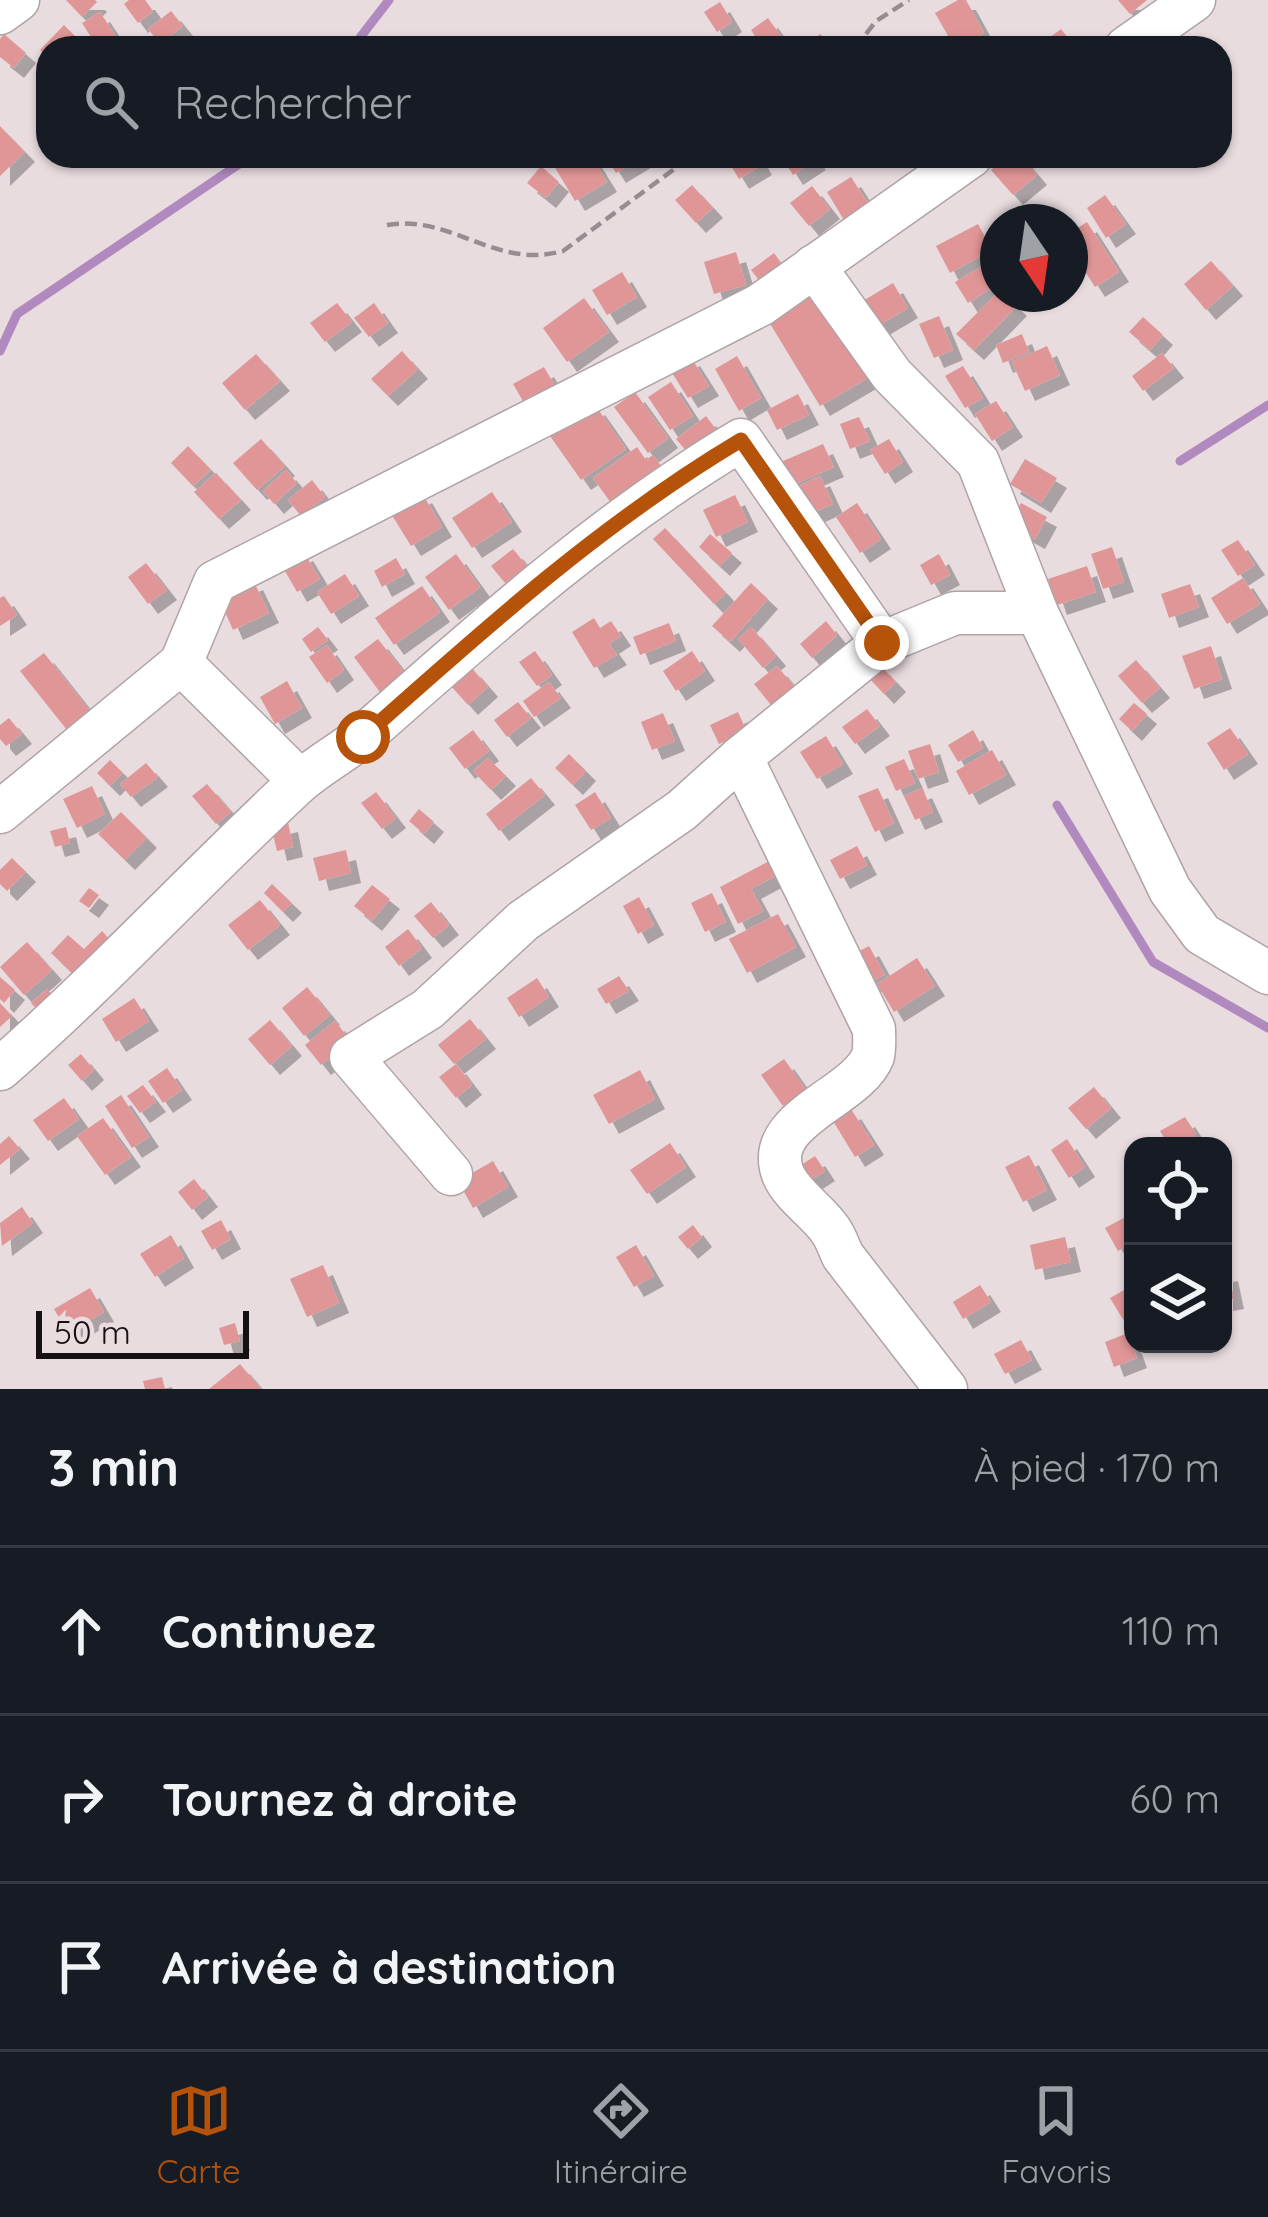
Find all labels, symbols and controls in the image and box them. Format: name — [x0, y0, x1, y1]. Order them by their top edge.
search box — [36, 36, 1232, 168]
icon: search — [78, 69, 144, 135]
text: Rechercher — [174, 74, 412, 130]
north arrow — [980, 204, 1088, 312]
route end — [855, 616, 909, 670]
route start — [336, 710, 390, 764]
map controls — [1124, 1137, 1232, 1353]
button: locate — [1124, 1137, 1232, 1245]
button: layers — [1124, 1245, 1232, 1353]
scale bar — [36, 1305, 249, 1358]
text: 50 m — [54, 1311, 131, 1352]
text: 3 min — [48, 1435, 179, 1499]
text: À pied · 170 m — [974, 1443, 1220, 1492]
icon: ahead — [48, 1598, 114, 1664]
text: Continuez — [162, 1603, 376, 1659]
text: 110 m — [1122, 1606, 1220, 1655]
icon: right — [48, 1766, 114, 1832]
text: Tournez à droite — [162, 1771, 518, 1827]
text: 60 m — [1130, 1774, 1220, 1823]
icon: arrive — [48, 1934, 114, 2000]
text: Arrivée à destination — [162, 1939, 617, 1995]
tab: Carte — [157, 2078, 241, 2191]
tab: Itinéraire — [554, 2078, 688, 2191]
tab: Favoris — [1001, 2078, 1111, 2191]

